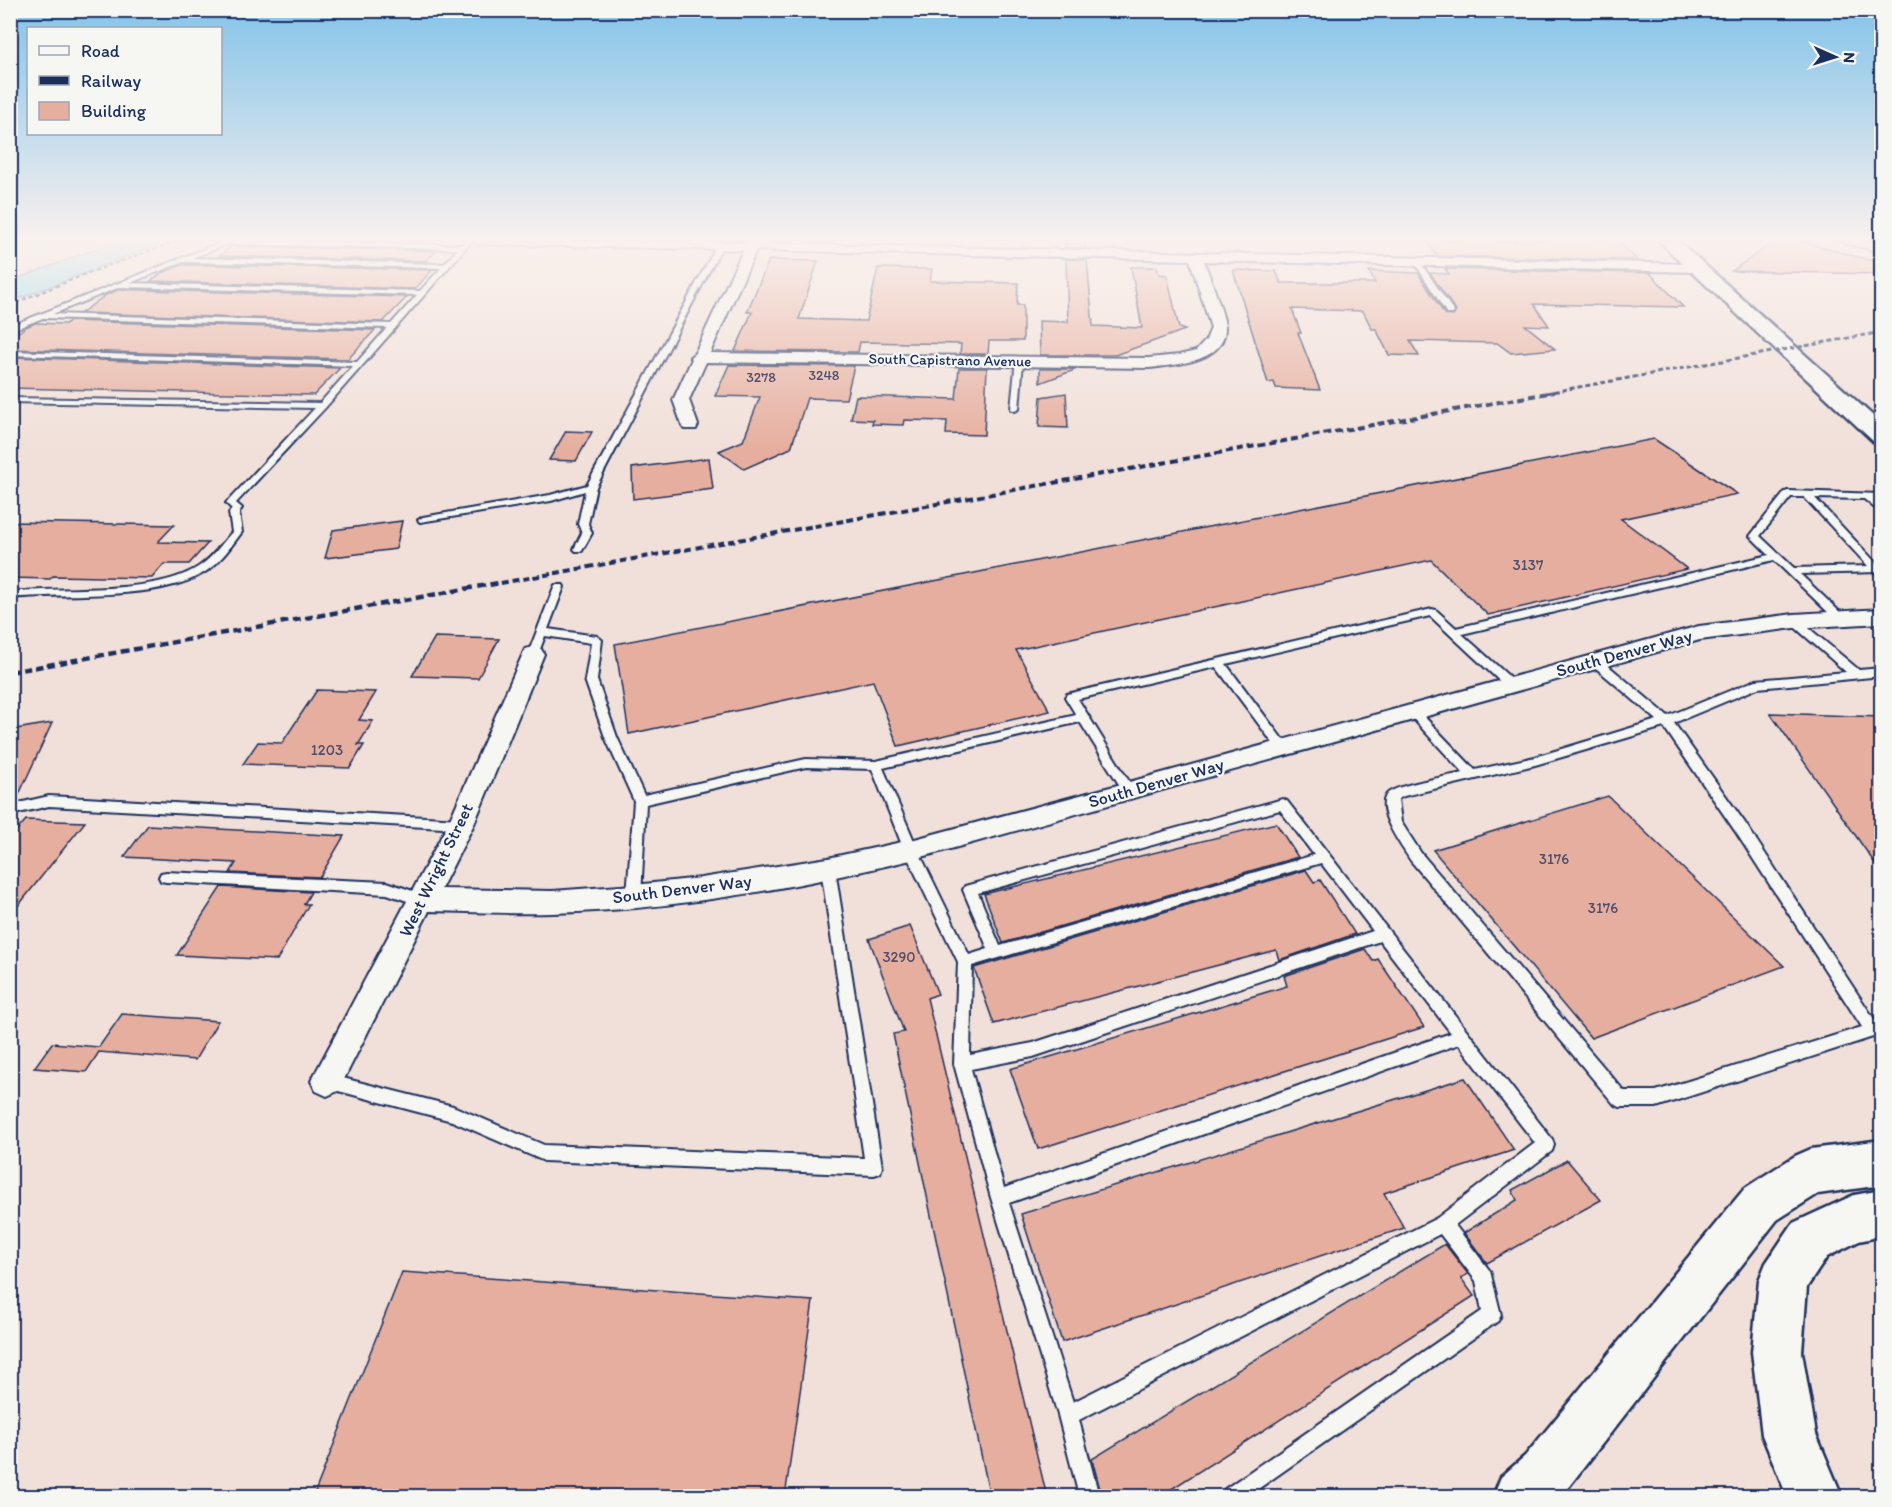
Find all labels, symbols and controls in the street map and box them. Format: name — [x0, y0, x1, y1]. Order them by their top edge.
legend — [27, 27, 222, 135]
north arrow — [1805, 27, 1865, 87]
text: Road — [81, 40, 120, 62]
text: N — [1840, 52, 1859, 64]
text: Railway — [81, 70, 142, 92]
text: Building — [81, 100, 147, 122]
street label: South Capistrano Avenue — [868, 350, 1032, 370]
house number: 3248 — [808, 367, 840, 384]
house number: 3278 — [746, 369, 776, 386]
house number: 3137 — [1513, 556, 1544, 574]
street label: South Denver Way — [1554, 624, 1695, 682]
house number: 1203 — [311, 741, 343, 759]
street label: South Denver Way — [1086, 753, 1227, 813]
street label: West Wright Street — [394, 799, 478, 940]
house number: 3176 — [1539, 850, 1569, 868]
street label: South Denver Way — [611, 869, 753, 908]
house number: 3176 — [1588, 899, 1618, 917]
house number: 3290 — [882, 948, 916, 966]

